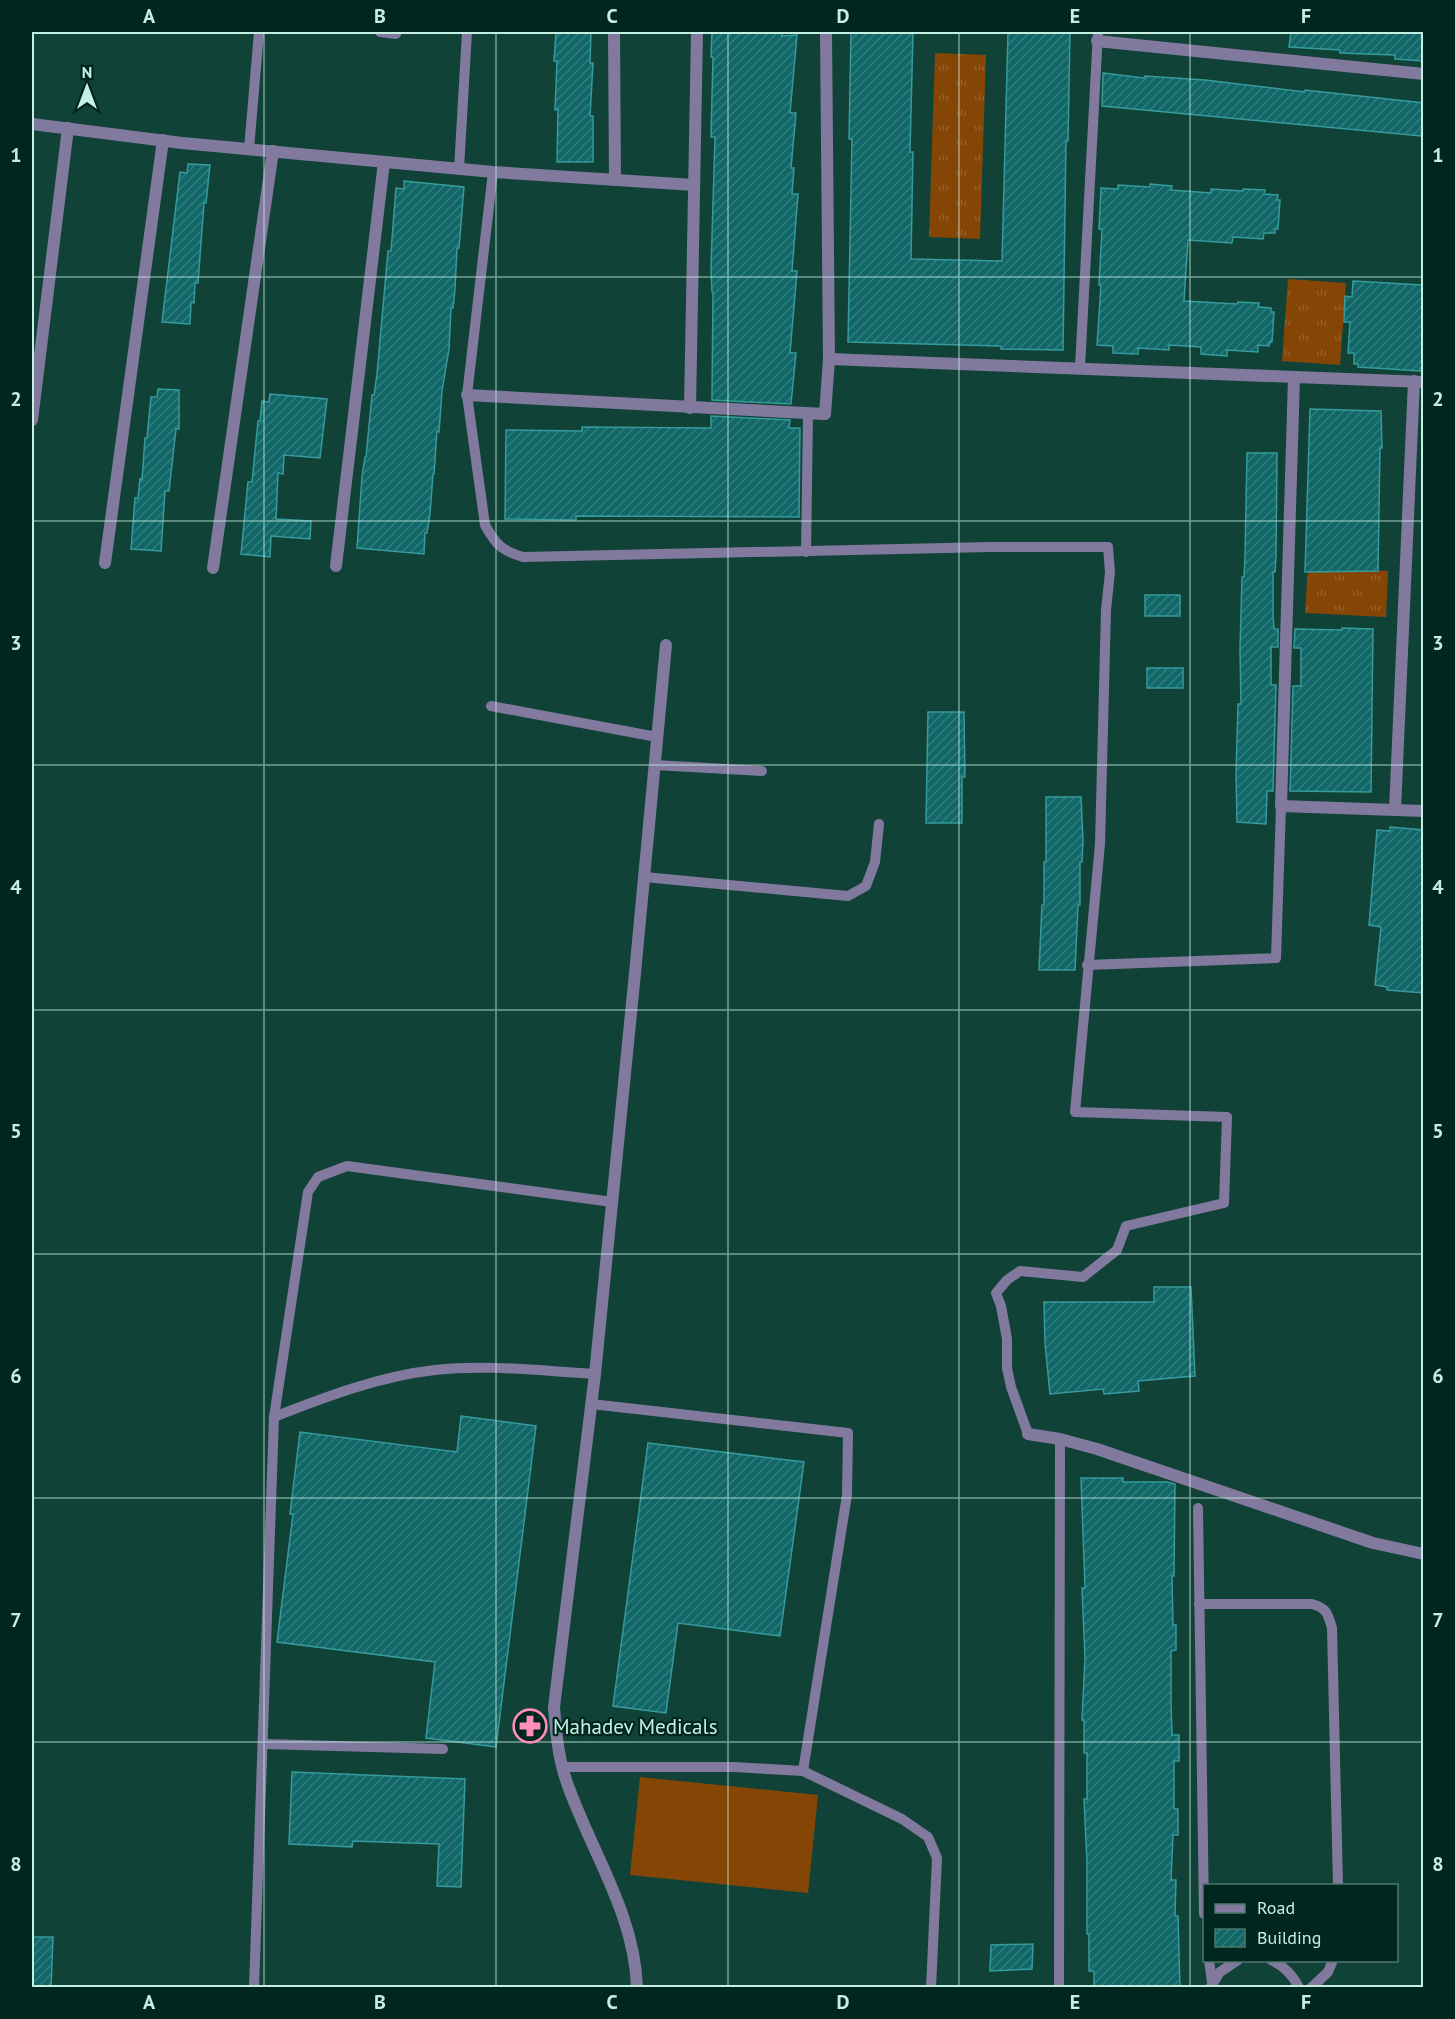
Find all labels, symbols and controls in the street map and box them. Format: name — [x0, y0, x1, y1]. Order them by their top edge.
text: A — [143, 3, 156, 29]
text: B — [374, 3, 386, 29]
text: C — [606, 3, 618, 29]
text: D — [837, 3, 850, 29]
text: E — [1070, 3, 1080, 29]
text: F — [1301, 3, 1311, 29]
north arrow — [57, 57, 117, 117]
text: N — [82, 62, 92, 82]
text: 1 — [10, 142, 22, 168]
text: 1 — [1432, 142, 1444, 168]
text: 2 — [10, 386, 22, 412]
text: 2 — [1432, 386, 1444, 412]
text: 3 — [10, 630, 22, 656]
text: 3 — [1432, 630, 1444, 656]
text: 4 — [10, 874, 22, 900]
text: 4 — [1432, 874, 1444, 900]
text: 5 — [10, 1118, 22, 1144]
text: 5 — [1432, 1118, 1444, 1144]
text: 6 — [10, 1363, 22, 1389]
text: 6 — [1432, 1363, 1444, 1389]
text: 7 — [10, 1607, 22, 1633]
text: 7 — [1432, 1607, 1444, 1633]
pharmacy icon: Mahadev Medicals — [512, 1708, 548, 1744]
place label: Mahadev Medicals — [553, 1713, 717, 1740]
text: 8 — [10, 1851, 22, 1877]
text: 8 — [1432, 1851, 1444, 1877]
legend — [1203, 1884, 1398, 1962]
text: Road — [1257, 1896, 1295, 1919]
text: Building — [1257, 1926, 1321, 1949]
text: A — [143, 1989, 156, 2015]
text: B — [374, 1989, 386, 2015]
text: C — [606, 1989, 618, 2015]
text: D — [837, 1989, 850, 2015]
text: E — [1070, 1989, 1080, 2015]
text: F — [1301, 1989, 1311, 2015]

